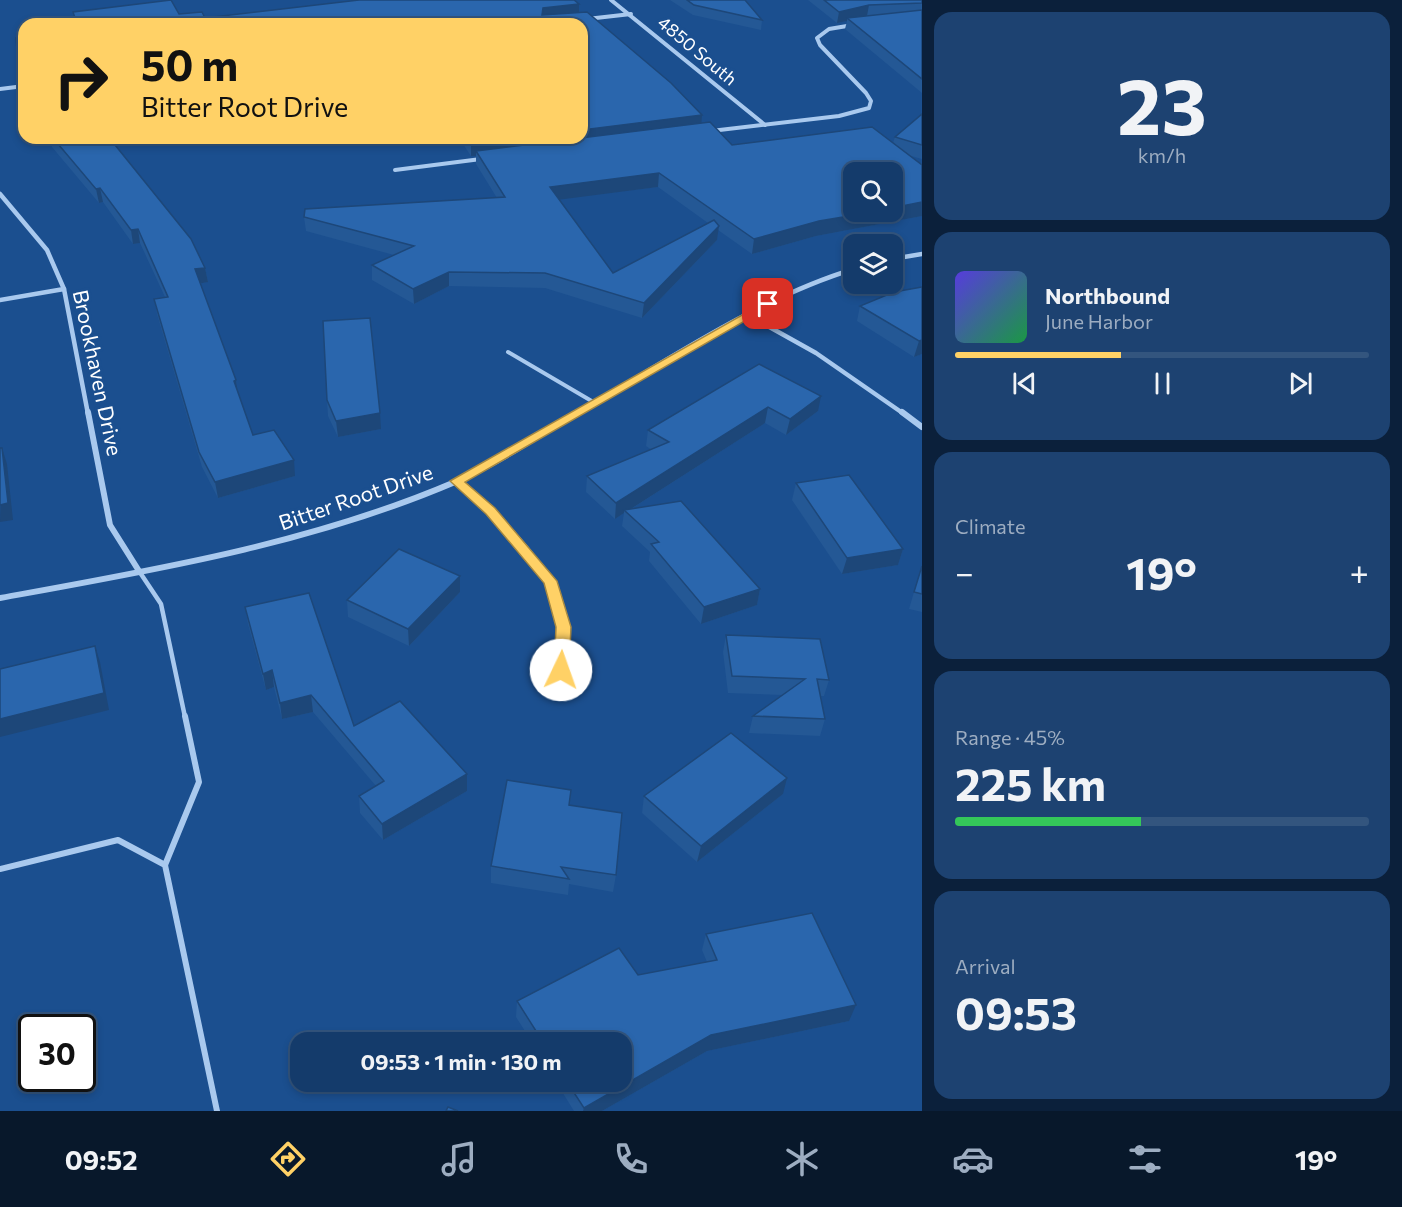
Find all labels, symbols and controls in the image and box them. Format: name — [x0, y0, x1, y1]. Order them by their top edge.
street label: 4850 South — [654, 11, 742, 90]
text: 50 m — [141, 38, 238, 90]
icon: right — [42, 42, 120, 120]
text: 23 — [1117, 56, 1207, 151]
text: Bitter Root Drive — [141, 90, 348, 123]
text: km/h — [1138, 143, 1186, 167]
map controls — [843, 162, 903, 294]
button: search — [843, 162, 903, 222]
button: layers — [843, 234, 903, 294]
pin — [742, 278, 793, 329]
text: Northbound — [1045, 282, 1170, 309]
street label: Brookhaven Drive — [69, 287, 128, 458]
icon: arrive — [751, 287, 784, 320]
text: June Harbor — [1045, 309, 1153, 333]
icon: previous — [1008, 367, 1041, 400]
icon: pause — [1146, 367, 1179, 400]
icon: next — [1284, 367, 1317, 400]
street label: Bitter Root Drive — [275, 459, 436, 535]
text: Climate — [955, 514, 1025, 538]
text: 19° — [1126, 544, 1197, 599]
text: − — [955, 551, 974, 592]
text: + — [1350, 551, 1369, 592]
position arrow — [529, 638, 593, 702]
text: Range · 45% — [955, 725, 1065, 749]
text: 225 km — [955, 755, 1106, 810]
text: Arrival — [955, 954, 1016, 978]
text: 09:53 — [955, 984, 1077, 1039]
speed limit sign: 30 — [18, 1014, 96, 1092]
text: 09:53 · 1 min · 130 m — [360, 1048, 562, 1075]
icon: directions — [267, 1138, 309, 1180]
icon: music — [438, 1138, 480, 1180]
icon: phone — [610, 1138, 652, 1180]
icon: climate — [781, 1138, 823, 1180]
icon: car — [952, 1138, 994, 1180]
icon: filters — [1124, 1138, 1166, 1180]
text: 09:52 — [65, 1143, 138, 1176]
text: 19° — [1295, 1143, 1337, 1176]

